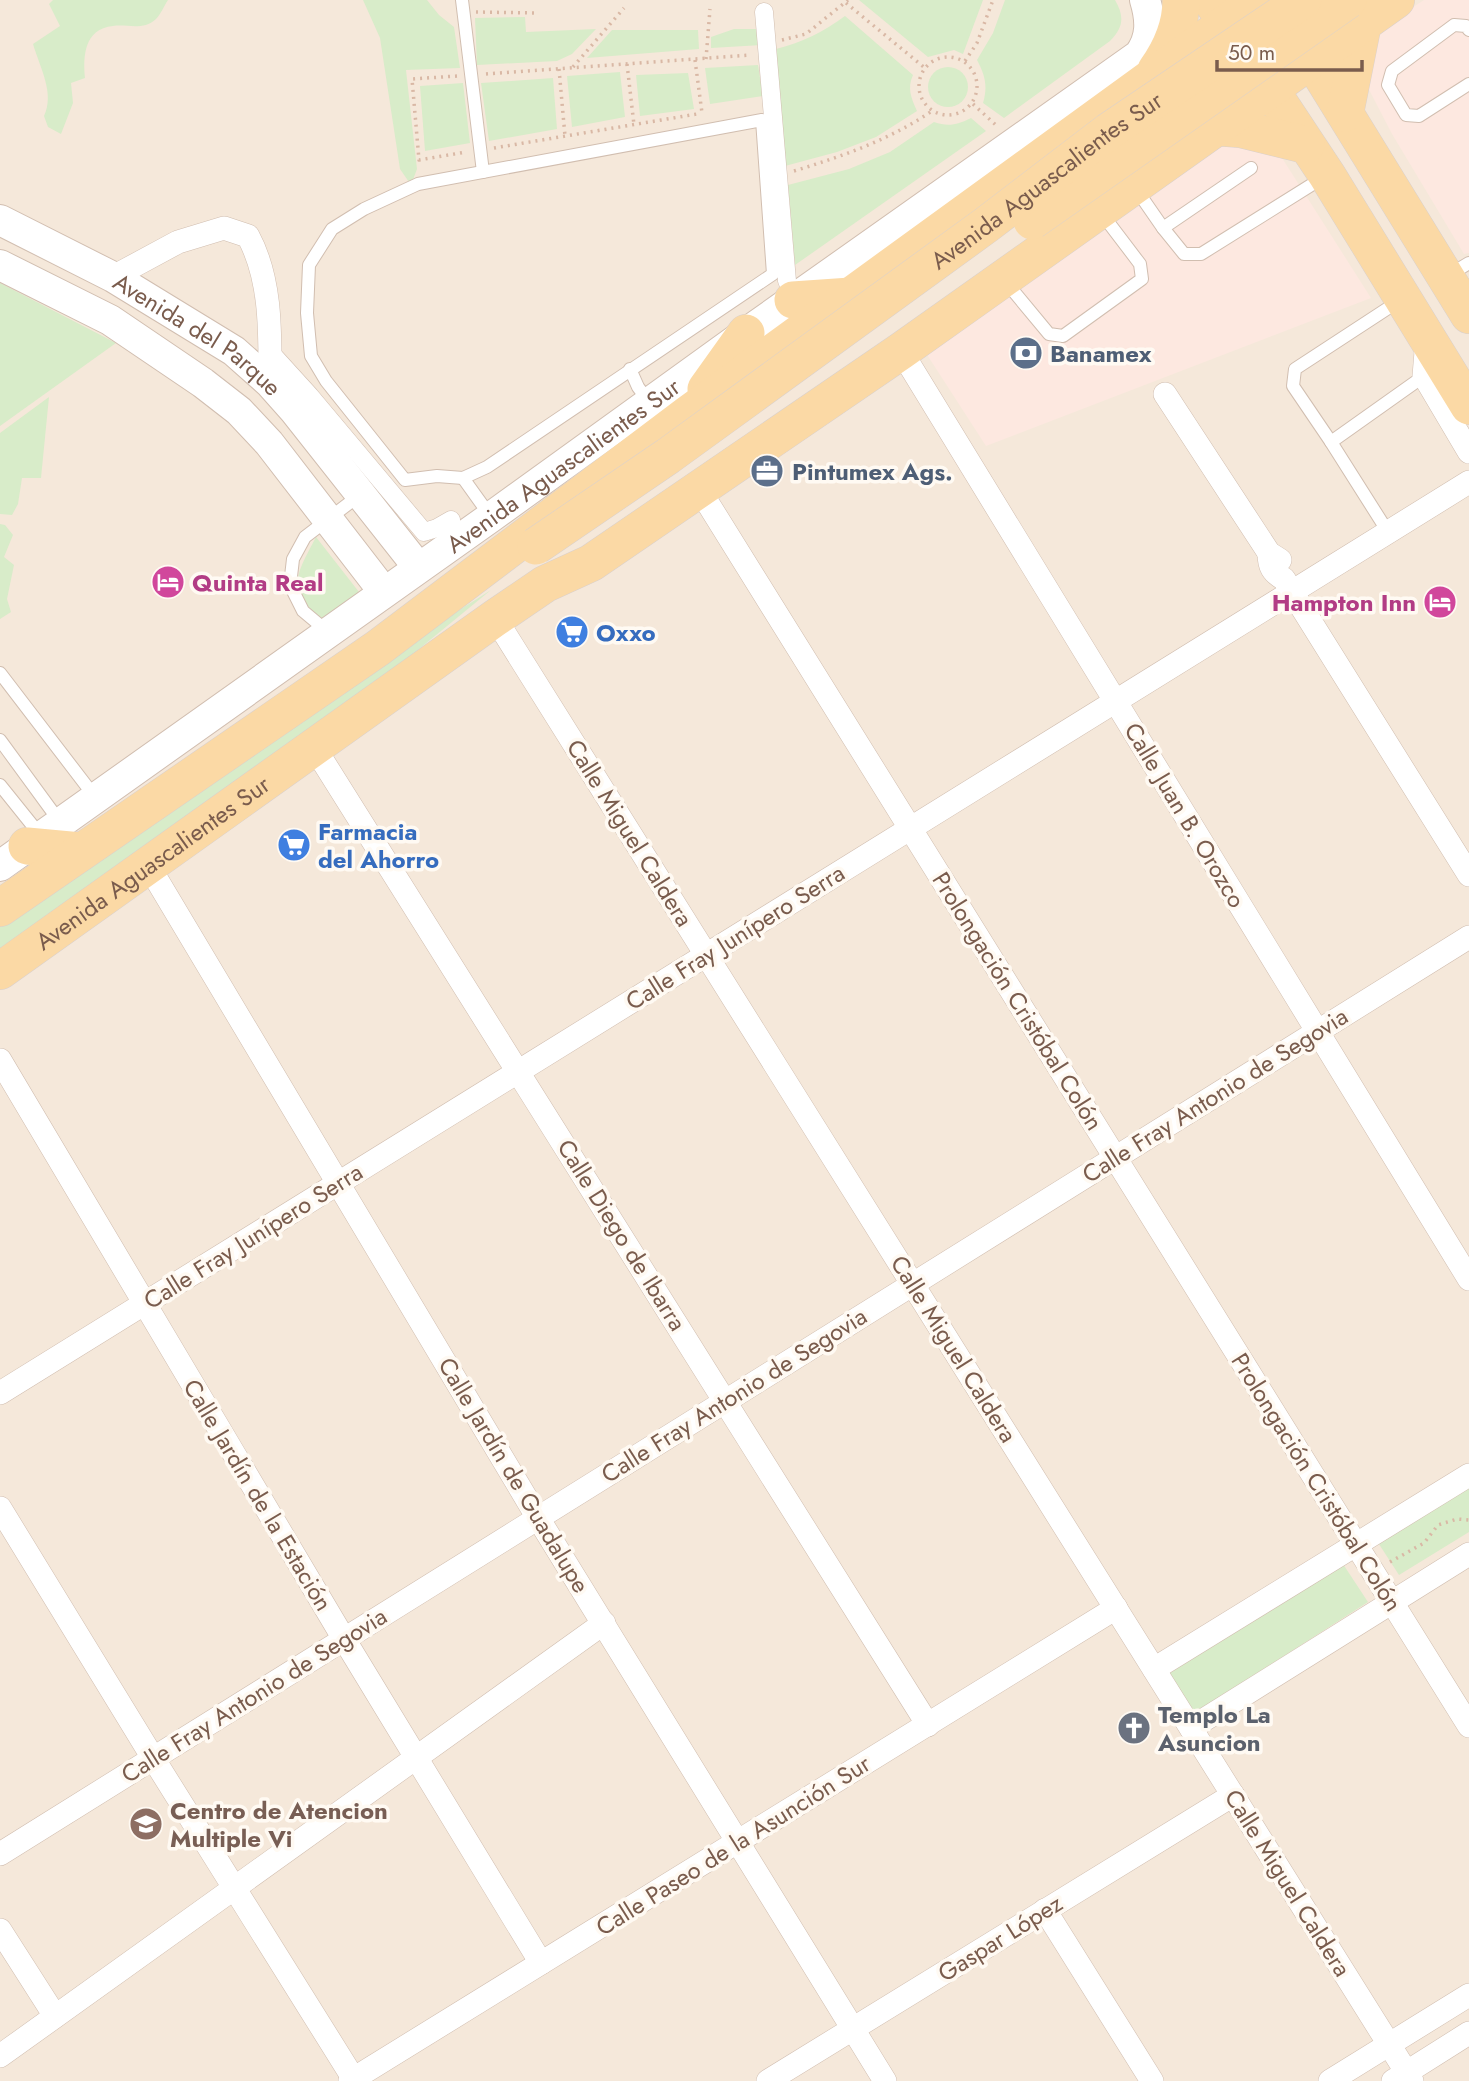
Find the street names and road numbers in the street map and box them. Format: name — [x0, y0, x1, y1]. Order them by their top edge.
street label: Avenida Aguascalientes Sur — [923, 82, 1170, 277]
street label: Avenida del Parque — [107, 264, 291, 403]
street label: Avenida Aguascalientes Sur — [439, 368, 688, 561]
street label: Calle Juan B. Orozco — [1116, 716, 1254, 914]
street label: Calle Miguel Caldera — [558, 733, 702, 933]
street label: Avenida Aguascalientes Sur — [28, 766, 277, 958]
street label: Calle Fray Junípero Serra — [619, 855, 851, 1019]
street label: Prolongación Cristóbal Colón — [924, 865, 1112, 1137]
street label: Calle Fray Antonio de Segovia — [1075, 999, 1355, 1191]
street label: Calle Diego de Ibarra — [549, 1133, 695, 1337]
street label: Calle Fray Junípero Serra — [137, 1154, 369, 1318]
street label: Calle Miguel Caldera — [882, 1249, 1026, 1449]
street label: Calle Fray Antonio de Segovia — [594, 1299, 874, 1491]
street label: Prolongación Cristóbal Colón — [1223, 1346, 1411, 1618]
street label: Calle Jardín de Guadalupe — [430, 1351, 598, 1599]
street label: Calle Jardín de la Estación — [175, 1372, 341, 1618]
street label: Calle Fray Antonio de Segovia — [114, 1599, 394, 1791]
street label: Calle Paseo de la Asunción Sur — [589, 1746, 878, 1944]
street label: Calle Miguel Caldera — [1216, 1783, 1360, 1983]
street label: Gaspar López — [931, 1886, 1069, 1990]

